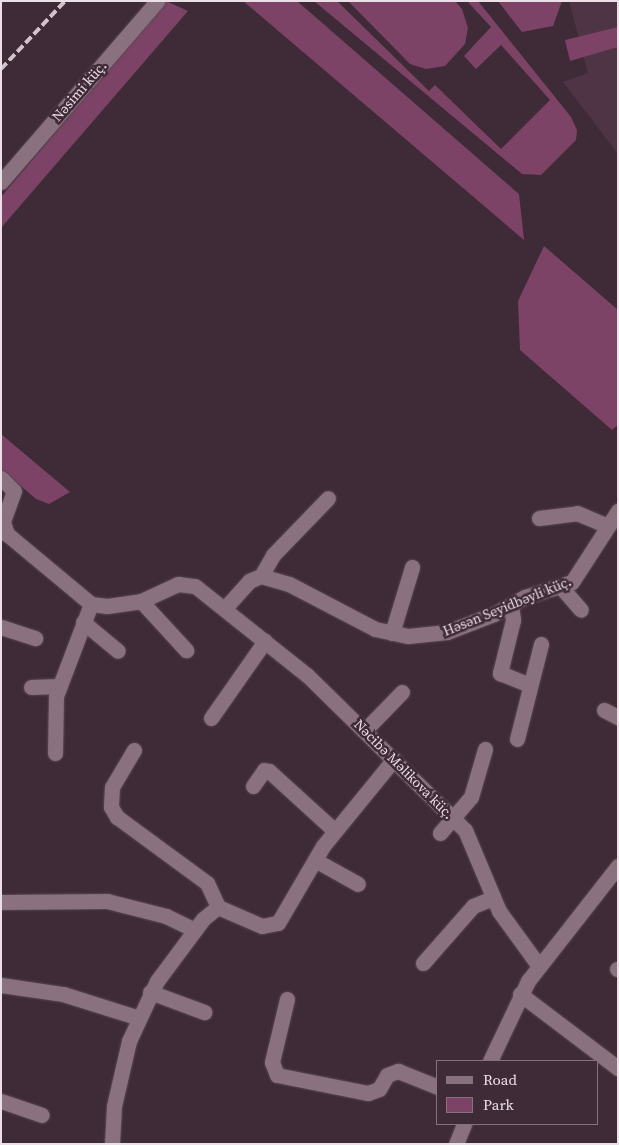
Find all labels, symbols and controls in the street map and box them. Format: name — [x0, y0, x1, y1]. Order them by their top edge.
street label: Nəsimi küç. — [48, 57, 110, 125]
street label: Həsən Seyidbəyli küç. — [440, 573, 574, 639]
street label: Nəcibə Məlikova küç. — [351, 716, 457, 822]
legend — [436, 1060, 599, 1125]
text: Road — [483, 1069, 517, 1090]
text: Park — [483, 1094, 514, 1115]

